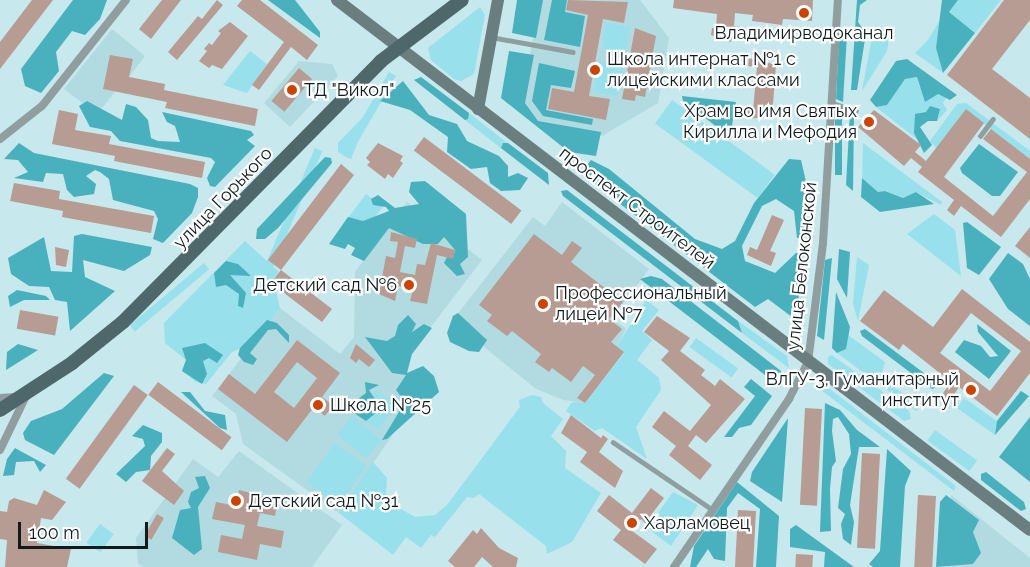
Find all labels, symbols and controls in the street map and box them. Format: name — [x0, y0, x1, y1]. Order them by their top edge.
marker: Владимирводоканал — [797, 6, 811, 20]
place label: Владимирводоканал — [715, 22, 893, 44]
place label: Школа интернат №1 с лицейскими классами — [607, 49, 800, 92]
marker: Школа интернат №1 с лицейскими классами — [588, 63, 602, 77]
place label: ТД "Викол" — [304, 79, 395, 101]
marker: ТД "Викол" — [285, 83, 299, 97]
place label: Храм во имя Святых Кирилла и Мефодия — [683, 101, 857, 144]
marker: Храм во имя Святых Кирилла и Мефодия — [862, 115, 876, 129]
street label: проспект Строителей — [555, 142, 719, 274]
street label: улица Горького — [169, 143, 277, 253]
street label: улица Белоконской — [782, 181, 822, 351]
place label: Детский сад №6 — [253, 274, 397, 296]
marker: Детский сад №6 — [402, 278, 416, 292]
place label: Профессиональный лицей №7 — [555, 283, 727, 326]
marker: Профессиональный лицей №7 — [536, 297, 550, 311]
place label: ВлГУ-3, Гуманитарный институт — [766, 369, 959, 412]
marker: ВлГУ-3, Гуманитарный институт — [964, 383, 978, 397]
place label: Школа №25 — [330, 394, 431, 416]
marker: Школа №25 — [311, 398, 325, 412]
place label: Детский сад №31 — [248, 490, 398, 512]
marker: Детский сад №31 — [229, 494, 243, 508]
scale bar — [21, 510, 152, 548]
place label: Харламовец — [644, 512, 750, 534]
marker: Харламовец — [625, 516, 639, 530]
text: 100 m — [29, 522, 80, 543]

